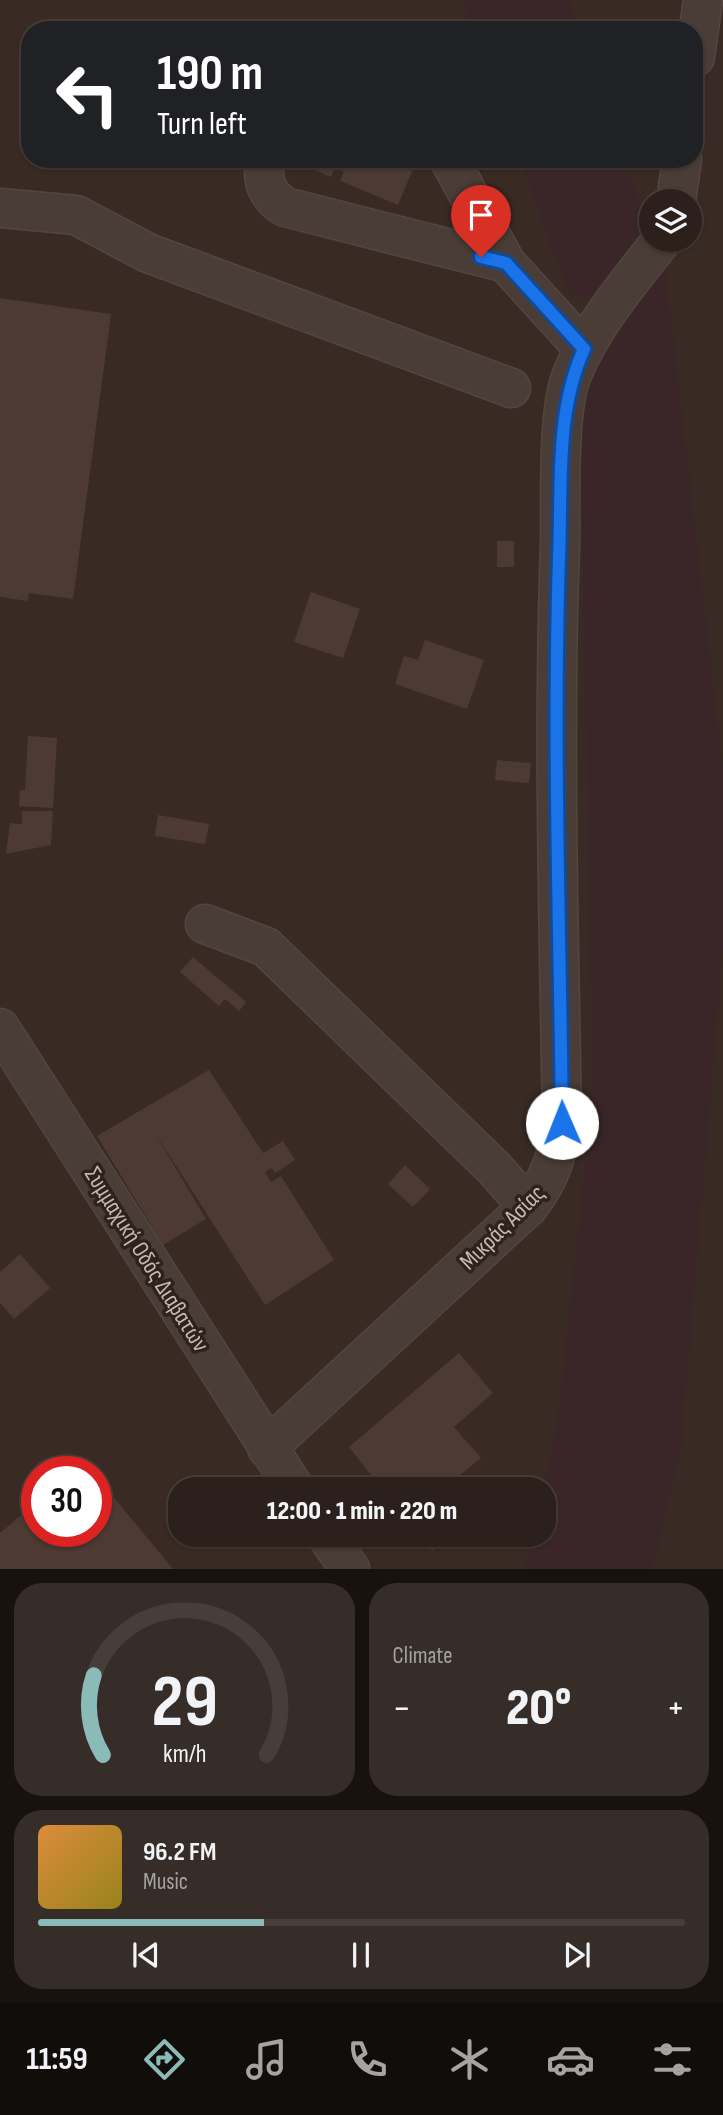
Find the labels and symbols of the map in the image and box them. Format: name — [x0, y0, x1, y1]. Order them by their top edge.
pin — [451, 185, 511, 257]
position arrow — [525, 1086, 599, 1160]
street label: Συμμαχική Οδός Διαβατών — [78, 1162, 215, 1357]
street label: Μικράς Ασίας — [454, 1179, 551, 1276]
speed limit sign: 30 — [21, 1456, 112, 1547]

